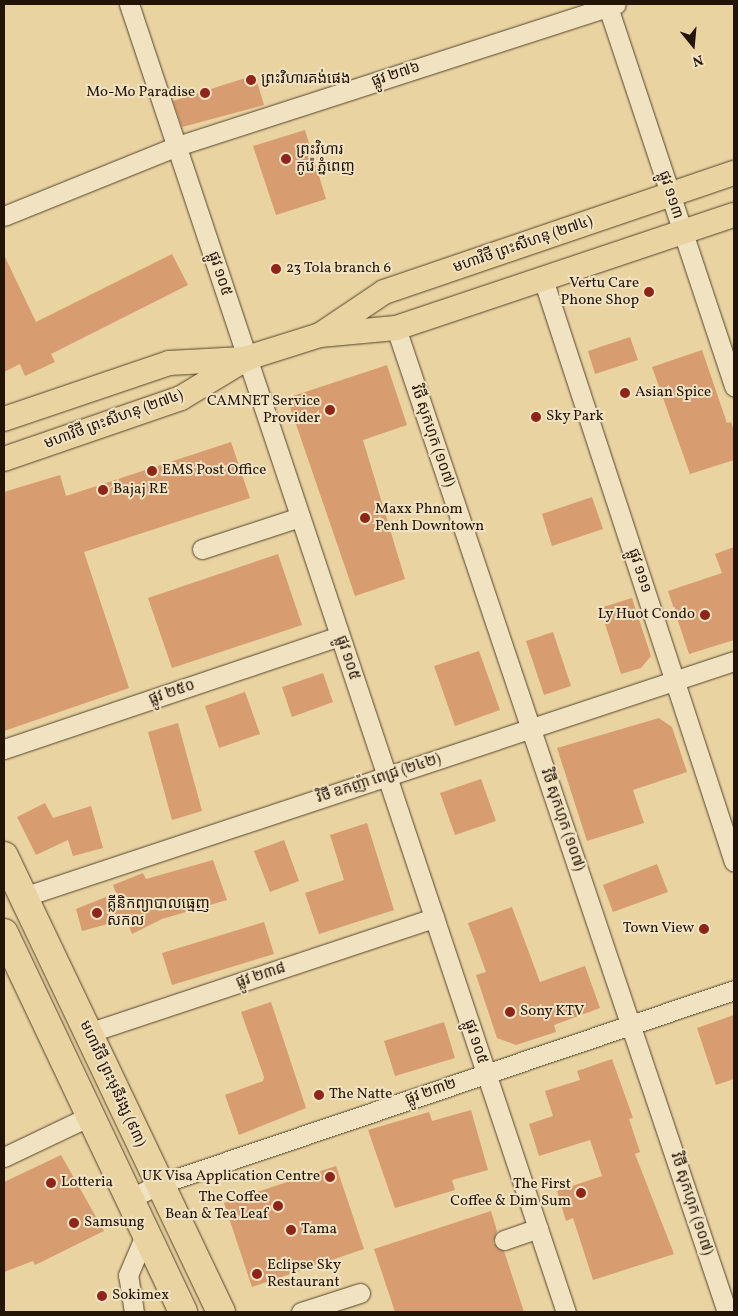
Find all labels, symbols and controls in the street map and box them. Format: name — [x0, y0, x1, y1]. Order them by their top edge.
north arrow — [668, 20, 718, 70]
text: N — [690, 49, 705, 70]
street label: ផ្លូវ ២៧៦ — [369, 59, 423, 91]
place label: ព្រះវិហារគង់ផេង — [261, 71, 350, 89]
marker: ព្រះវិហារគង់ផេង — [245, 74, 257, 86]
place label: Mo-Mo Paradise — [86, 84, 195, 102]
marker: Mo-Mo Paradise — [199, 87, 211, 99]
place label: ព្រះវិហារ កូរ៉េ ភ្នំពេញ — [296, 141, 355, 176]
marker: ព្រះវិហារ កូរ៉េ ភ្នំពេញ — [280, 153, 292, 165]
street label: ផ្លូវ ១១៣ — [654, 169, 686, 221]
street label: មហាវិថី ព្រះសីហនុ (២៧៤) — [451, 213, 595, 277]
street label: ផ្លូវ ១០៥ — [203, 249, 235, 299]
place label: 23 Tola branch 6 — [286, 260, 392, 278]
marker: 23 Tola branch 6 — [270, 263, 282, 275]
place label: Vertu Care Phone Shop — [561, 274, 639, 309]
marker: Vertu Care Phone Shop — [643, 286, 655, 298]
street label: វិថី សុកហុក (១០៧) — [406, 383, 458, 489]
place label: Asian Spice — [635, 384, 711, 402]
street label: មហាវិថី ព្រះសីហនុ (២៧៤) — [42, 387, 186, 453]
marker: Asian Spice — [619, 387, 631, 399]
place label: CAMNET Service Provider — [206, 392, 320, 427]
marker: CAMNET Service Provider — [324, 404, 336, 416]
place label: Sky Park — [546, 408, 604, 426]
marker: Sky Park — [530, 411, 542, 423]
place label: EMS Post Office — [162, 462, 266, 480]
marker: EMS Post Office — [146, 465, 158, 477]
place label: Bajaj RE — [113, 481, 168, 499]
marker: Bajaj RE — [97, 484, 109, 496]
place label: Maxx Phnom Penh Downtown — [375, 500, 484, 535]
marker: Maxx Phnom Penh Downtown — [359, 512, 371, 524]
street label: ផ្លូវ ១១១ — [623, 546, 655, 596]
place label: Ly Huot Condo — [597, 606, 695, 624]
marker: Ly Huot Condo — [699, 609, 711, 621]
street label: ផ្លូវ ១០៥ — [331, 633, 363, 683]
street label: ផ្លូវ ២៥០ — [146, 677, 198, 709]
street label: វិថី ឧកញ៉ា ពេជ្រ (២៤២) — [315, 750, 443, 808]
street label: វិថី សុកហុក (១០៧) — [536, 767, 588, 873]
place label: គ្លីនិកព្យាបាលធ្មេញ សកល — [107, 895, 210, 930]
marker: គ្លីនិកព្យាបាលធ្មេញ សកល — [91, 907, 103, 919]
place label: Town View — [622, 920, 694, 938]
marker: Town View — [698, 923, 710, 935]
street label: ផ្លូវ ២៣៨ — [234, 960, 288, 992]
place label: Sony KTV — [520, 1003, 585, 1021]
marker: Sony KTV — [504, 1006, 516, 1018]
street label: ផ្លូវ ១០៥ — [459, 1017, 491, 1067]
street label: មហាវិថី ព្រះមុនីវង្ស (៩៣) — [75, 1018, 149, 1150]
street label: ផ្លូវ ២៣២ — [403, 1075, 459, 1109]
place label: The Natte — [329, 1086, 392, 1104]
marker: The Natte — [313, 1089, 325, 1101]
street label: វិថី សុកហុក (១០៧) — [666, 1150, 716, 1258]
place label: UK Visa Application Centre — [142, 1168, 320, 1186]
marker: UK Visa Application Centre — [324, 1171, 336, 1183]
place label: Lotteria — [61, 1174, 113, 1192]
place label: The First Coffee & Dim Sum — [450, 1175, 571, 1210]
marker: Lotteria — [45, 1177, 57, 1189]
marker: The First Coffee & Dim Sum — [575, 1187, 587, 1199]
place label: The Coffee Bean & Tea Leaf — [165, 1188, 268, 1223]
marker: The Coffee Bean & Tea Leaf — [272, 1200, 284, 1212]
place label: Samsung — [84, 1214, 145, 1232]
marker: Samsung — [68, 1217, 80, 1229]
place label: Tama — [301, 1221, 337, 1239]
marker: Tama — [285, 1224, 297, 1236]
place label: Eclipse Sky Restaurant — [267, 1256, 341, 1291]
marker: Eclipse Sky Restaurant — [251, 1268, 263, 1280]
place label: Sokimex — [112, 1287, 169, 1305]
marker: Sokimex — [96, 1290, 108, 1302]

